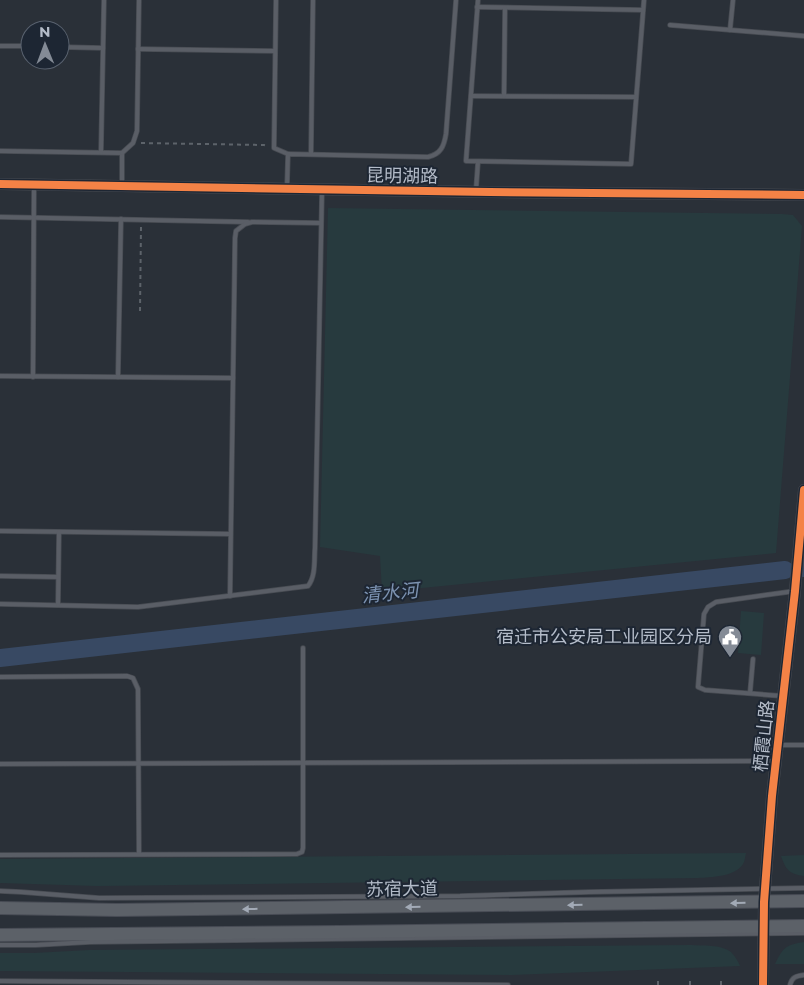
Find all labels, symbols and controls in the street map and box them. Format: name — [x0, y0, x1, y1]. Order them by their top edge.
north arrow — [20, 20, 70, 70]
text: N — [39, 23, 51, 41]
street label: 昆明湖路 — [366, 164, 438, 188]
water label: 清水河 — [360, 578, 424, 607]
public building icon: 宿迁市公安局工业园区分局 — [717, 624, 743, 658]
place label: 宿迁市公安局工业园区分局 — [496, 626, 712, 648]
street label: 栖霞山路 — [749, 699, 779, 773]
street label: 苏宿大道 — [366, 877, 438, 901]
one-way arrow — [730, 899, 746, 907]
one-way arrow — [567, 901, 583, 909]
one-way arrow — [405, 903, 421, 911]
one-way arrow — [242, 905, 258, 913]

